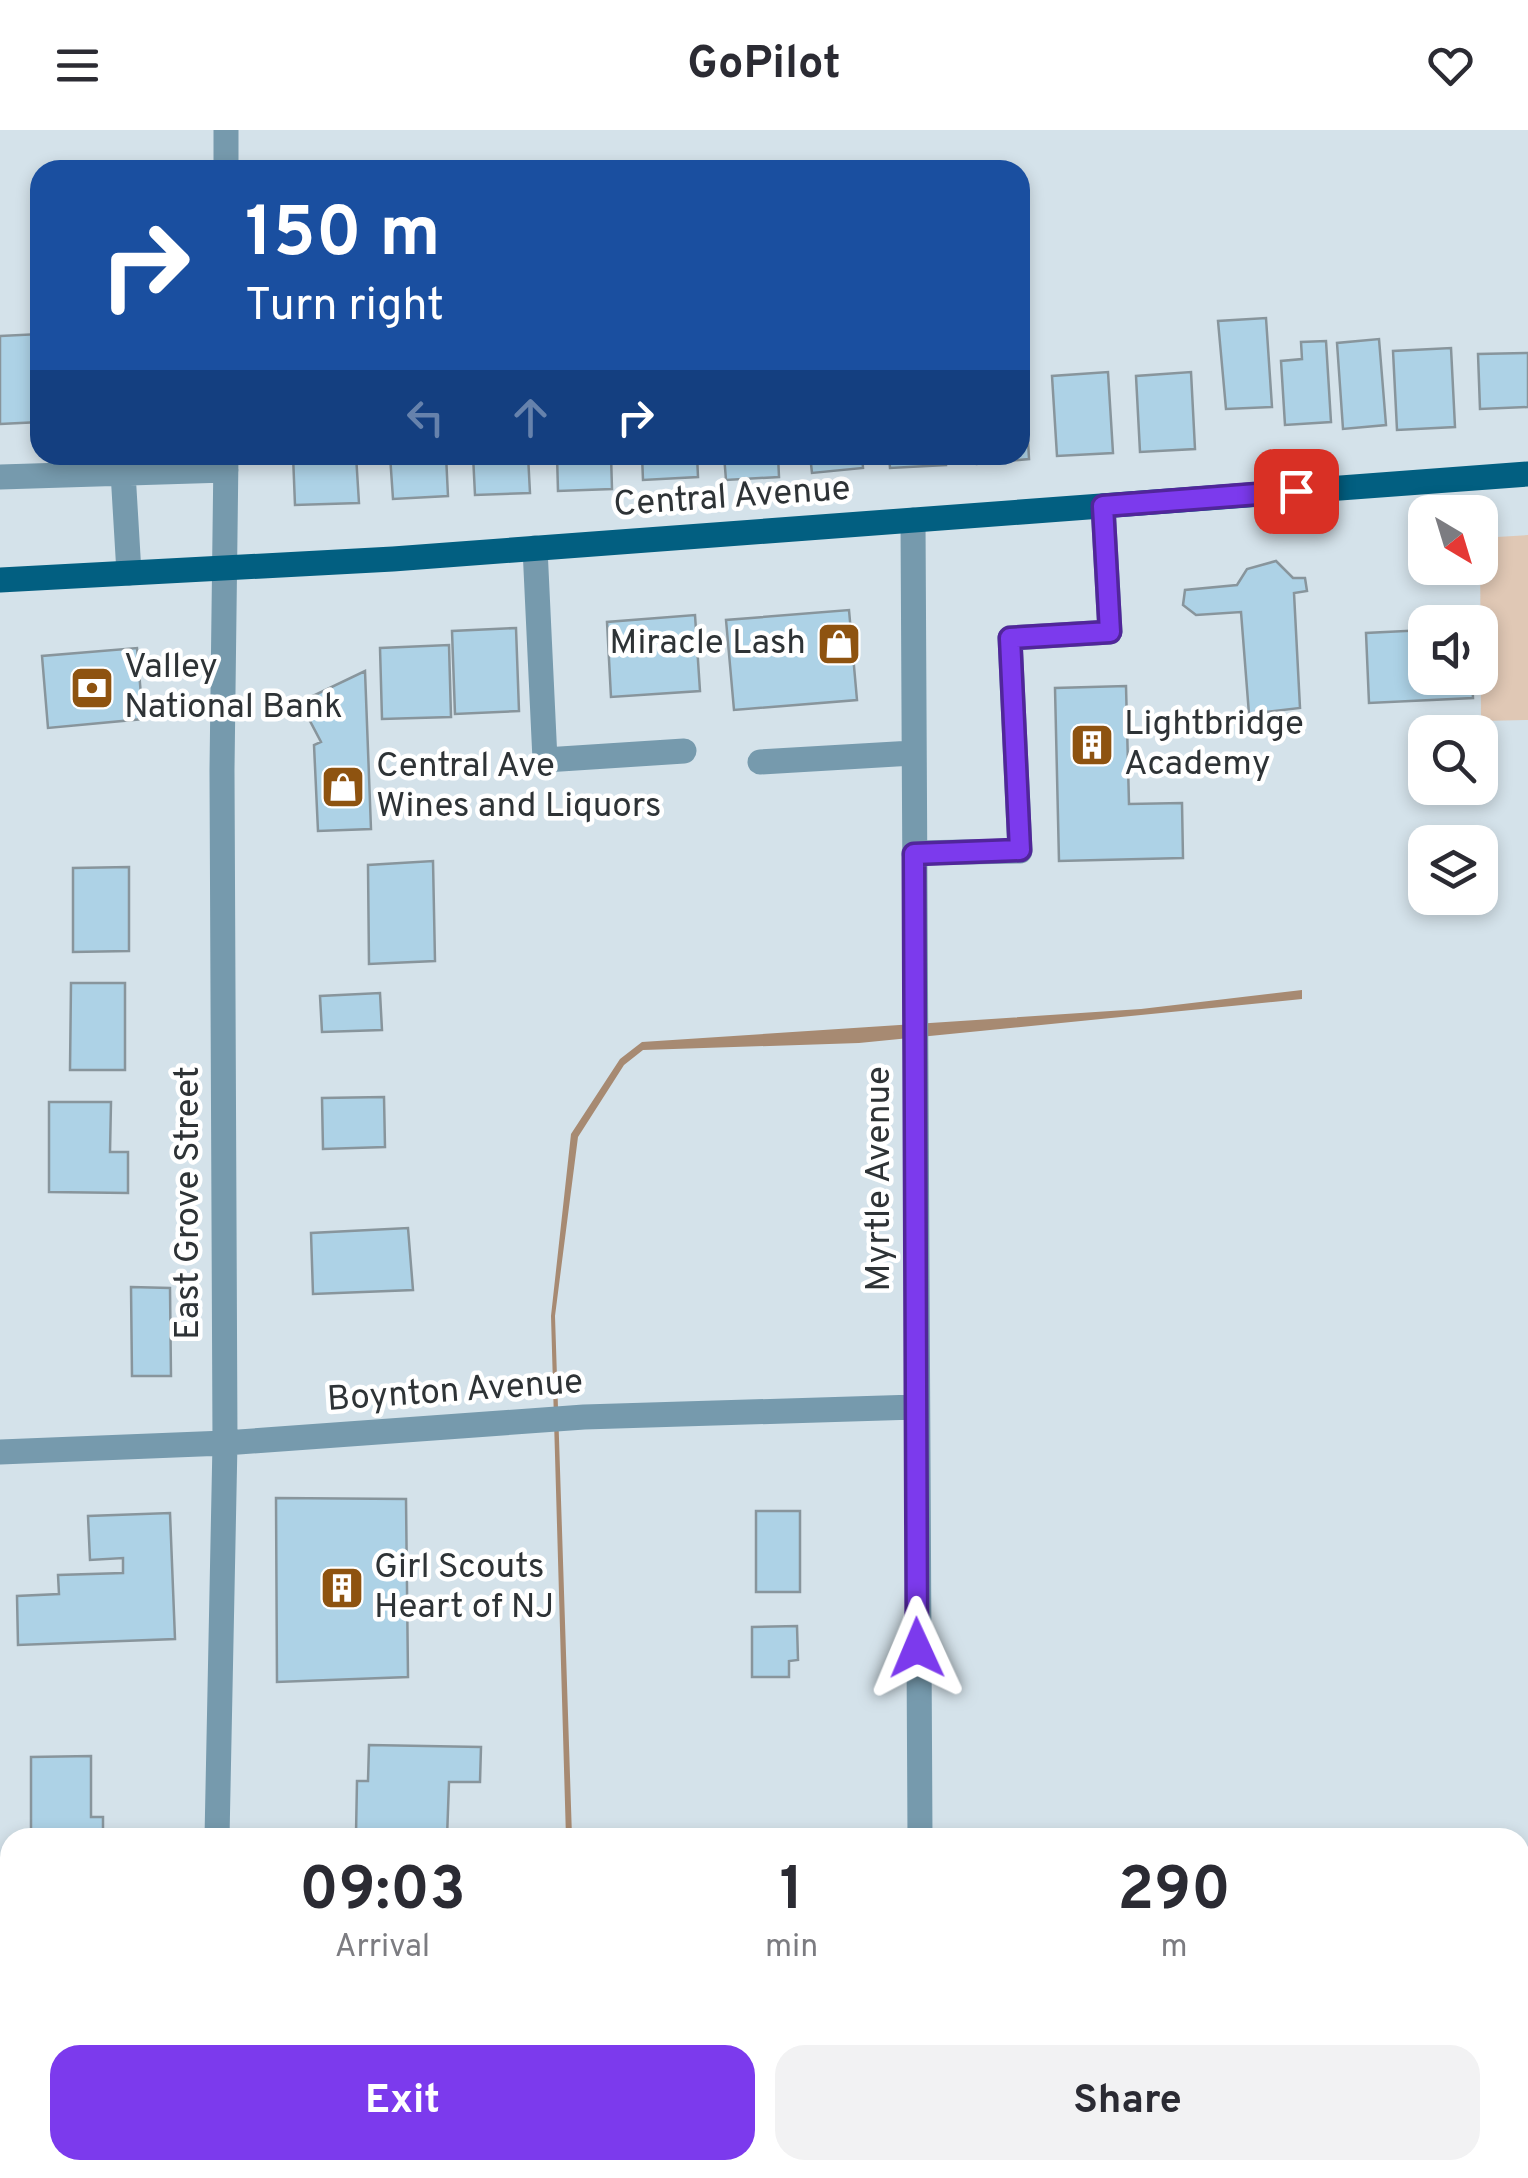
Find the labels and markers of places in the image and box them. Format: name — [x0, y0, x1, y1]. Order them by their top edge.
pin — [1254, 449, 1339, 534]
shop icon: Miracle Lash — [816, 621, 862, 667]
place label: Miracle Lash — [609, 622, 806, 666]
place label: Valley National Bank — [124, 646, 343, 730]
bank icon: Valley National Bank — [69, 665, 115, 711]
place label: Lightbridge Academy — [1124, 703, 1304, 787]
building icon: Lightbridge Academy — [1069, 722, 1115, 768]
place label: Central Ave Wines and Liquors — [376, 745, 661, 829]
shop icon: Central Ave Wines and Liquors — [320, 764, 366, 810]
place label: Girl Scouts Heart of NJ — [374, 1546, 554, 1630]
building icon: Girl Scouts Heart of NJ — [319, 1565, 365, 1611]

